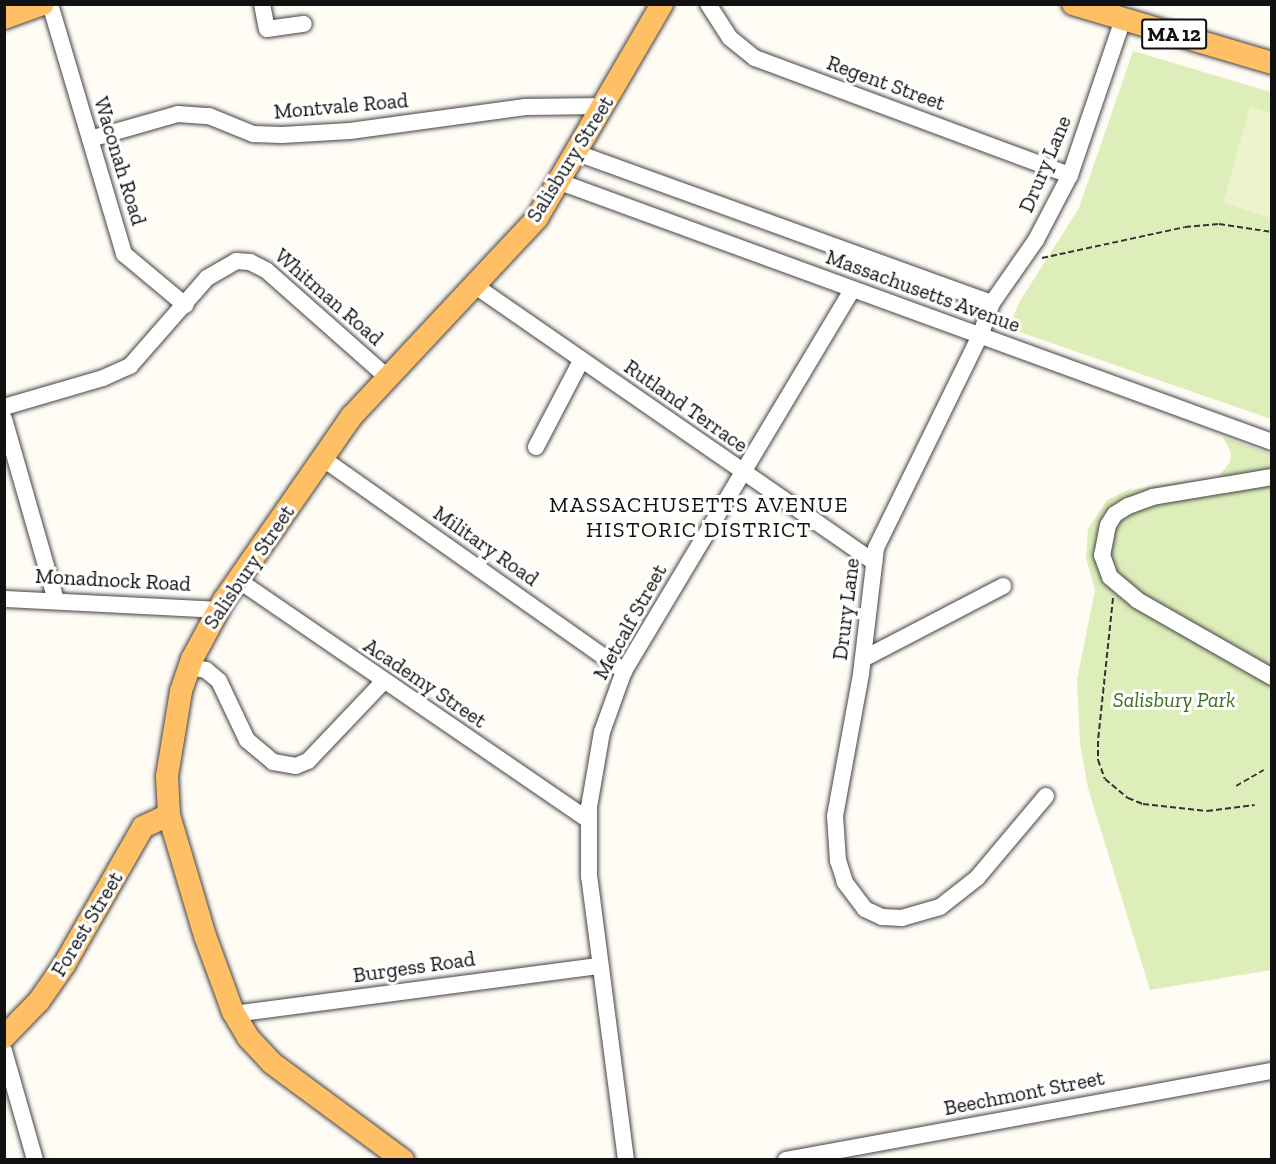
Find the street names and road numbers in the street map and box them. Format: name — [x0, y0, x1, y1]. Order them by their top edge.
road number: MA 12 — [1140, 17, 1208, 51]
street label: Regent Street — [823, 50, 949, 116]
street label: Montvale Road — [273, 88, 409, 124]
street label: Salisbury Street — [521, 91, 619, 227]
street label: Waconah Road — [88, 94, 152, 228]
street label: Drury Lane — [1013, 112, 1077, 216]
street label: Whitman Road — [270, 243, 388, 351]
street label: Massachusetts Avenue — [822, 244, 1024, 338]
street label: Rutland Terrace — [619, 354, 753, 458]
street label: Salisbury Street — [198, 500, 300, 634]
street label: Military Road — [428, 500, 544, 592]
street label: Drury Lane — [827, 556, 865, 662]
street label: Metcalf Street — [588, 560, 672, 684]
street label: Monadnock Road — [35, 563, 191, 597]
street label: Academy Street — [359, 633, 491, 733]
street label: Forest Street — [46, 867, 128, 981]
street label: Burgess Road — [351, 946, 477, 988]
street label: Beechmont Street — [942, 1065, 1106, 1121]

